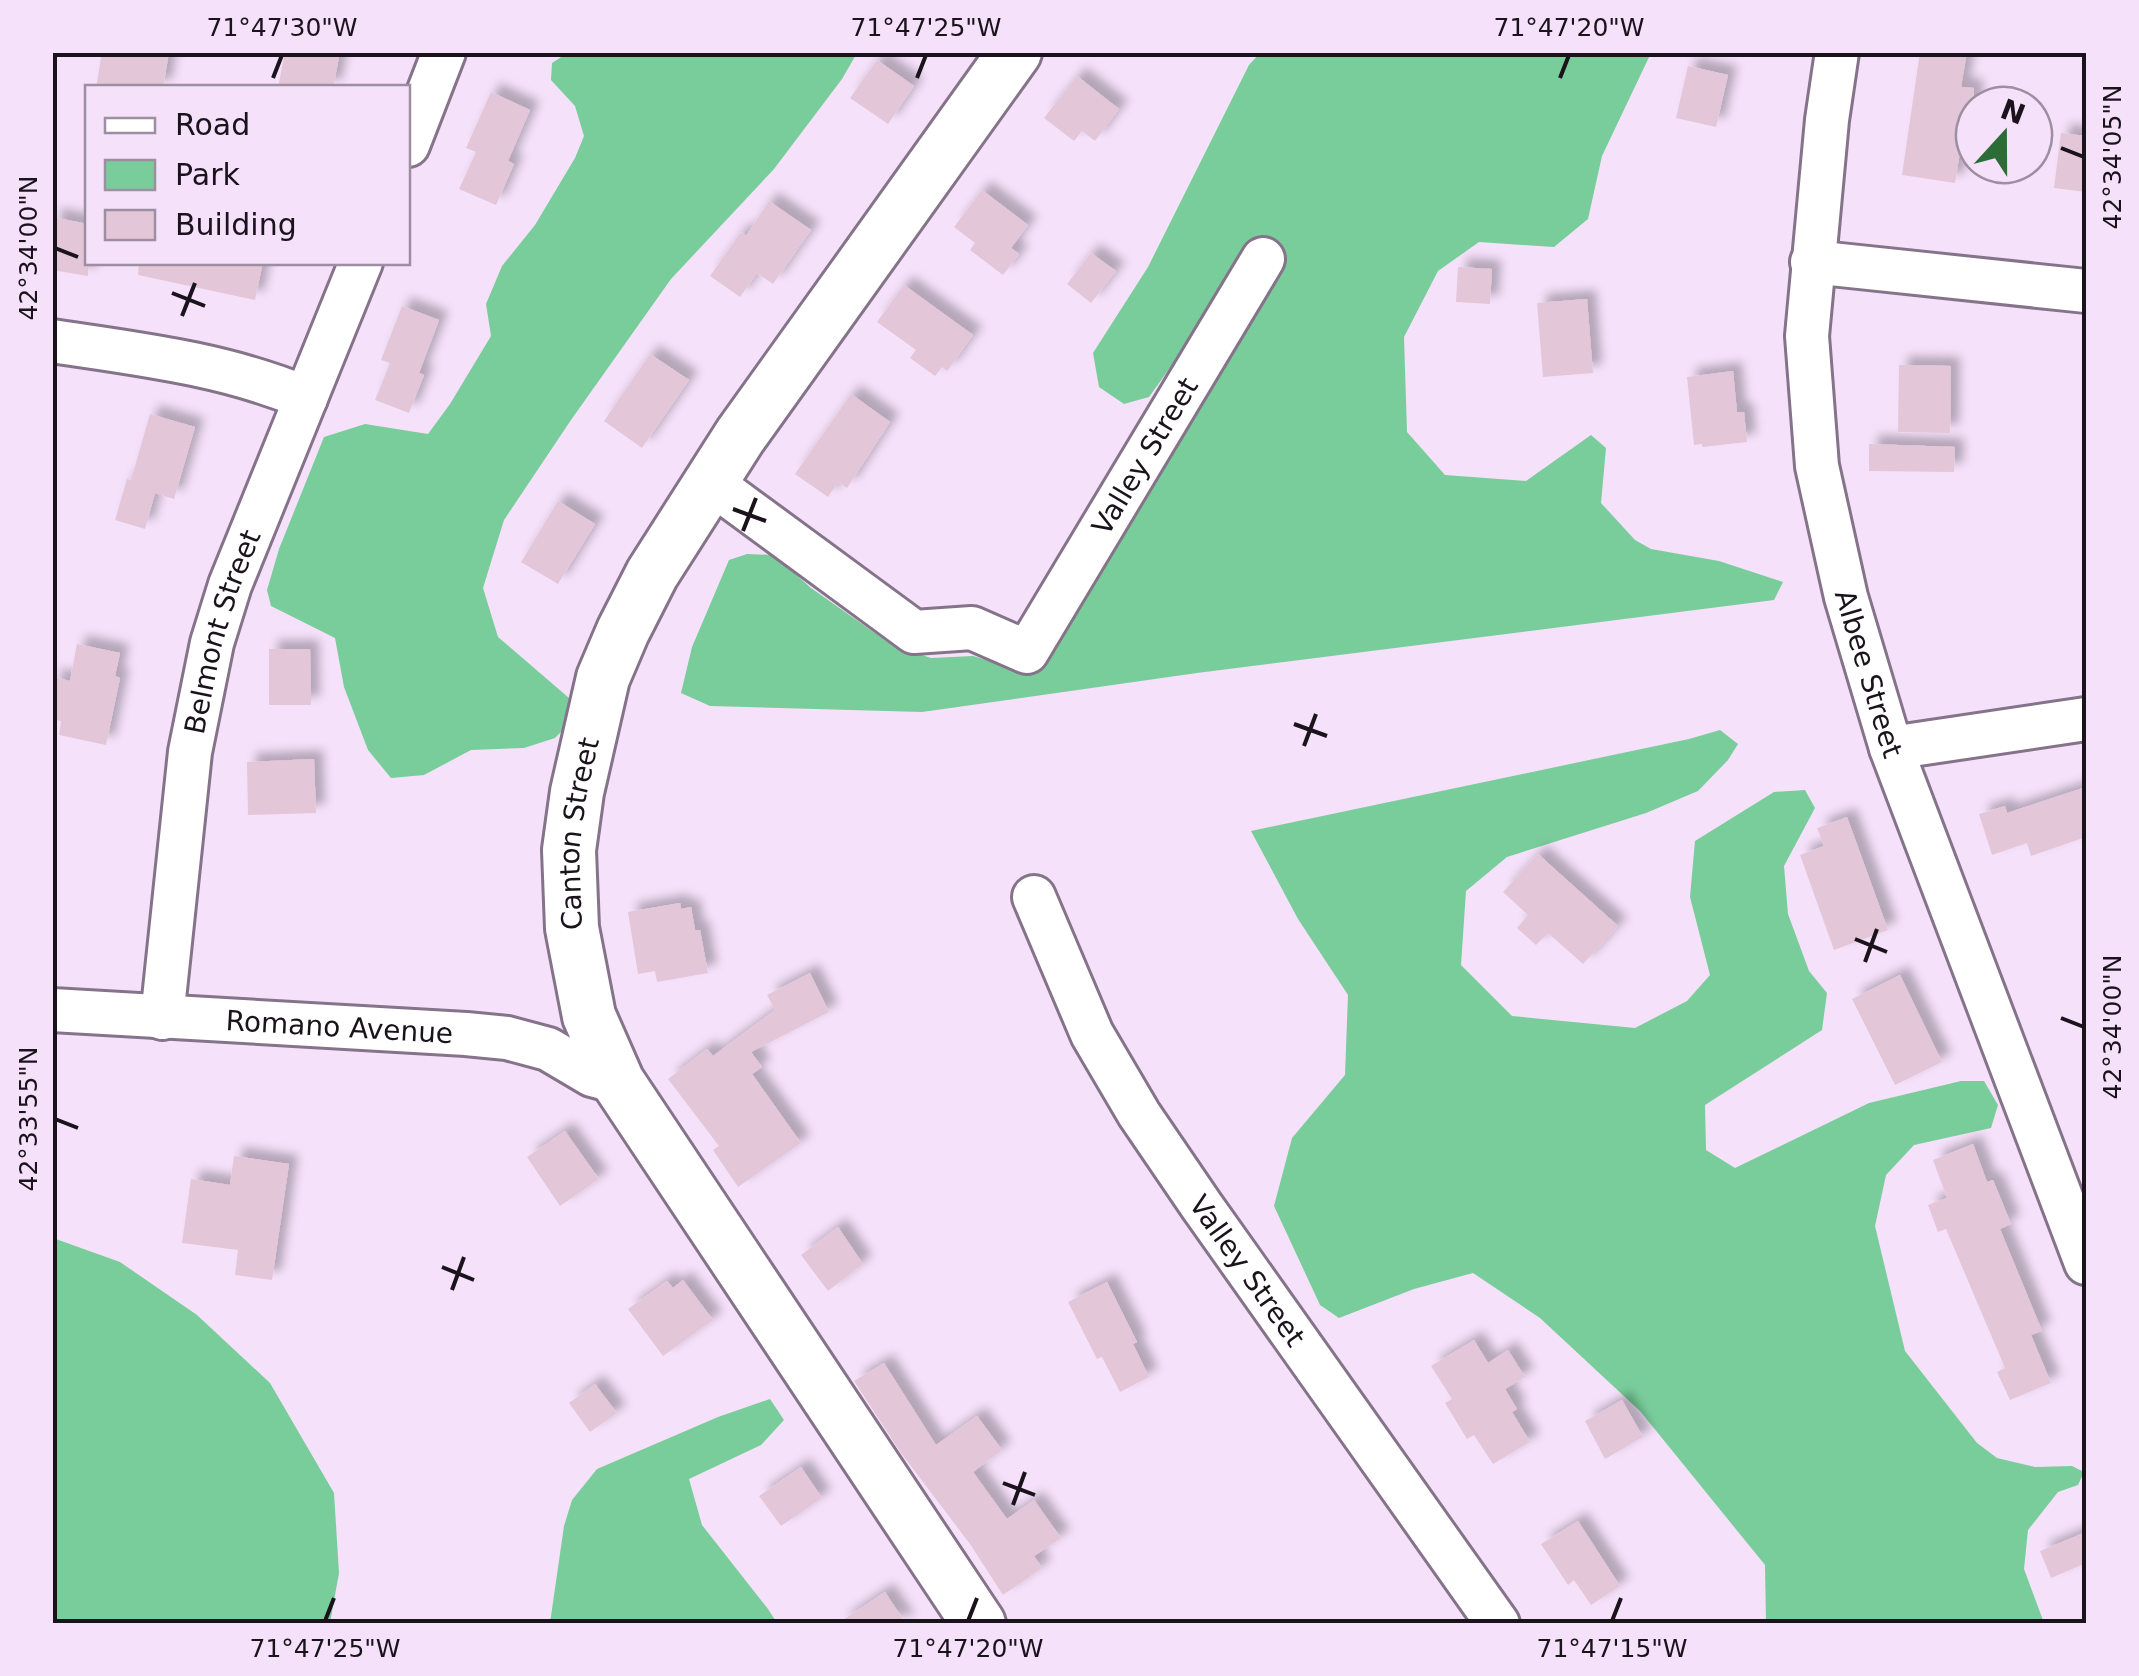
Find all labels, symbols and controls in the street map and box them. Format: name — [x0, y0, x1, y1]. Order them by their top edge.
text: 71°47'30"W — [206, 13, 358, 42]
text: 71°47'25"W — [850, 13, 1002, 42]
text: 71°47'20"W — [1493, 13, 1645, 42]
text: 42°34'05"N — [2098, 84, 2127, 230]
legend — [85, 85, 410, 265]
north arrow — [1954, 85, 2054, 185]
text: N — [1996, 93, 2030, 132]
text: Road — [175, 107, 250, 142]
text: Park — [175, 157, 240, 192]
text: 42°34'00"N — [14, 175, 43, 321]
text: Building — [175, 207, 297, 242]
street label: Valley Street — [1085, 372, 1205, 541]
street label: Belmont Street — [178, 525, 268, 737]
street label: Albee Street — [1828, 586, 1909, 762]
street label: Canton Street — [553, 734, 606, 931]
text: 42°34'00"N — [2098, 954, 2127, 1100]
street label: Romano Avenue — [225, 1004, 454, 1050]
text: 42°33'55"N — [14, 1046, 43, 1192]
street label: Valley Street — [1182, 1189, 1312, 1353]
text: 71°47'25"W — [249, 1634, 401, 1663]
text: 71°47'20"W — [892, 1634, 1044, 1663]
text: 71°47'15"W — [1536, 1634, 1688, 1663]

